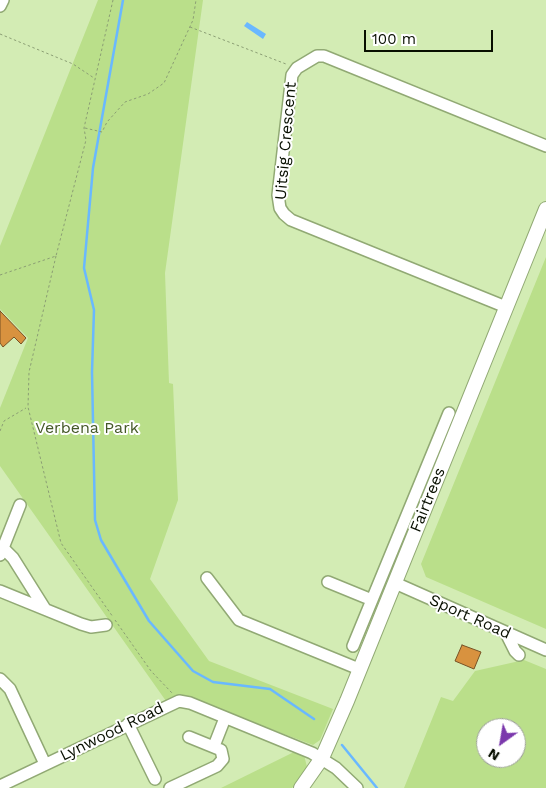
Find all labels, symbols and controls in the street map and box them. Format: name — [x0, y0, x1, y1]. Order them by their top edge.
scale bar — [366, 20, 495, 52]
text: 100 m — [372, 30, 416, 48]
street label: Uitsig Crescent — [271, 81, 301, 201]
park label: Verbena Park — [35, 418, 139, 438]
street label: Fairtrees — [406, 465, 450, 535]
street label: Sport Road — [426, 591, 514, 643]
street label: Lynwood Road — [57, 699, 167, 765]
north arrow — [476, 718, 526, 768]
text: N — [485, 745, 502, 764]

